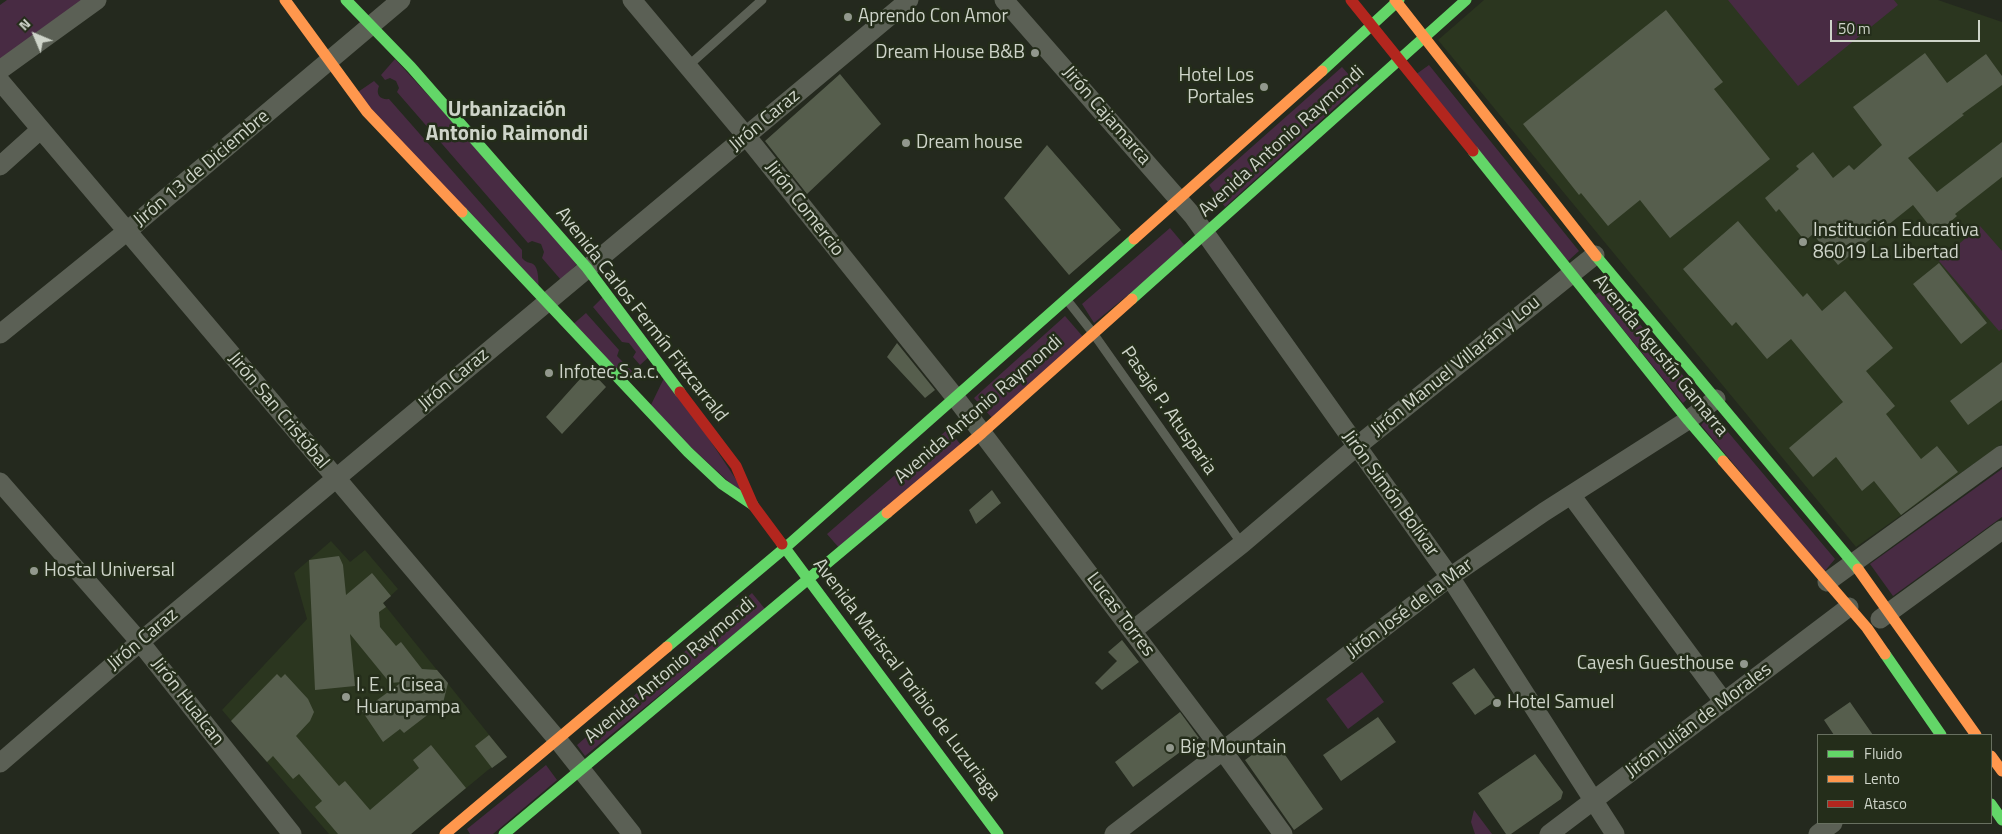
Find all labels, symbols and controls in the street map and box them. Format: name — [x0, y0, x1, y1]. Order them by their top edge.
place label: Aprendo Con Amor — [858, 6, 1008, 28]
north arrow — [10, 10, 60, 60]
scale bar — [1832, 10, 1982, 42]
marker: Aprendo Con Amor — [842, 11, 854, 23]
text: N — [13, 13, 35, 35]
text: 50 m — [1838, 17, 1871, 40]
place label: Dream House B&B — [875, 42, 1025, 64]
marker: Dream House B&B — [1029, 47, 1041, 59]
street label: Jirón Cajamarca — [1057, 62, 1155, 170]
street label: Avenida Antonio Raymondi — [1194, 62, 1370, 222]
place label: Hotel Los Portales — [1179, 65, 1254, 109]
marker: Hotel Los Portales — [1258, 81, 1270, 93]
street label: Jirón Caraz — [725, 85, 805, 157]
district label: Urbanización Antonio Raimondi — [426, 98, 588, 148]
street label: Jirón 13 de Diciembre — [130, 106, 274, 232]
place label: Dream house — [916, 132, 1023, 154]
marker: Dream house — [900, 137, 912, 149]
street label: Jirón Comercio — [760, 157, 848, 261]
street label: Avenida Carlos Fermín Fitzcarrald — [550, 203, 732, 427]
place label: Institución Educativa 86019 La Libertad — [1813, 220, 1979, 264]
marker: Institución Educativa 86019 La Libertad — [1797, 236, 1809, 248]
street label: Avenida Agustín Gamarra — [1588, 270, 1732, 442]
street label: Jirón Manuel Villarán y Lou — [1367, 292, 1545, 442]
street label: Avenida Antonio Raymondi — [890, 331, 1068, 489]
street label: Pasaje P. Atusparia — [1115, 342, 1221, 480]
street label: Jirón Caraz — [414, 344, 494, 416]
street label: Jirón San Cristóbal — [223, 348, 333, 474]
place label: Infotec S.a.c. — [559, 362, 659, 384]
marker: Infotec S.a.c. — [543, 367, 555, 379]
street label: Jirón Simón Bolívar — [1337, 426, 1443, 562]
street label: Avenida Mariscal Toribio de Luzuriaga — [807, 554, 1005, 806]
street label: Jirón José de la Mar — [1342, 554, 1478, 664]
place label: Hostal Universal — [44, 560, 175, 582]
marker: Hostal Universal — [28, 565, 40, 577]
street label: Lucas Torres — [1081, 568, 1159, 662]
street label: Avenida Antonio Raymondi — [580, 593, 760, 749]
street label: Jirón Caraz — [103, 604, 183, 676]
place label: Cayesh Guesthouse — [1577, 653, 1734, 675]
street label: Jirón Hualcan — [146, 654, 228, 750]
marker: Cayesh Guesthouse — [1738, 658, 1750, 670]
street label: Jirón Julián de Morales — [1621, 659, 1777, 783]
place label: I. E. I. Cisea Huarupampa — [356, 675, 460, 719]
marker: I. E. I. Cisea Huarupampa — [340, 691, 352, 703]
place label: Hotel Samuel — [1507, 692, 1614, 714]
marker: Hotel Samuel — [1491, 697, 1503, 709]
legend — [1817, 734, 1992, 824]
place label: Big Mountain — [1180, 737, 1286, 759]
marker: Big Mountain — [1164, 742, 1176, 754]
text: Fluido — [1864, 742, 1902, 765]
text: Lento — [1864, 767, 1900, 790]
text: Atasco — [1864, 792, 1907, 815]

